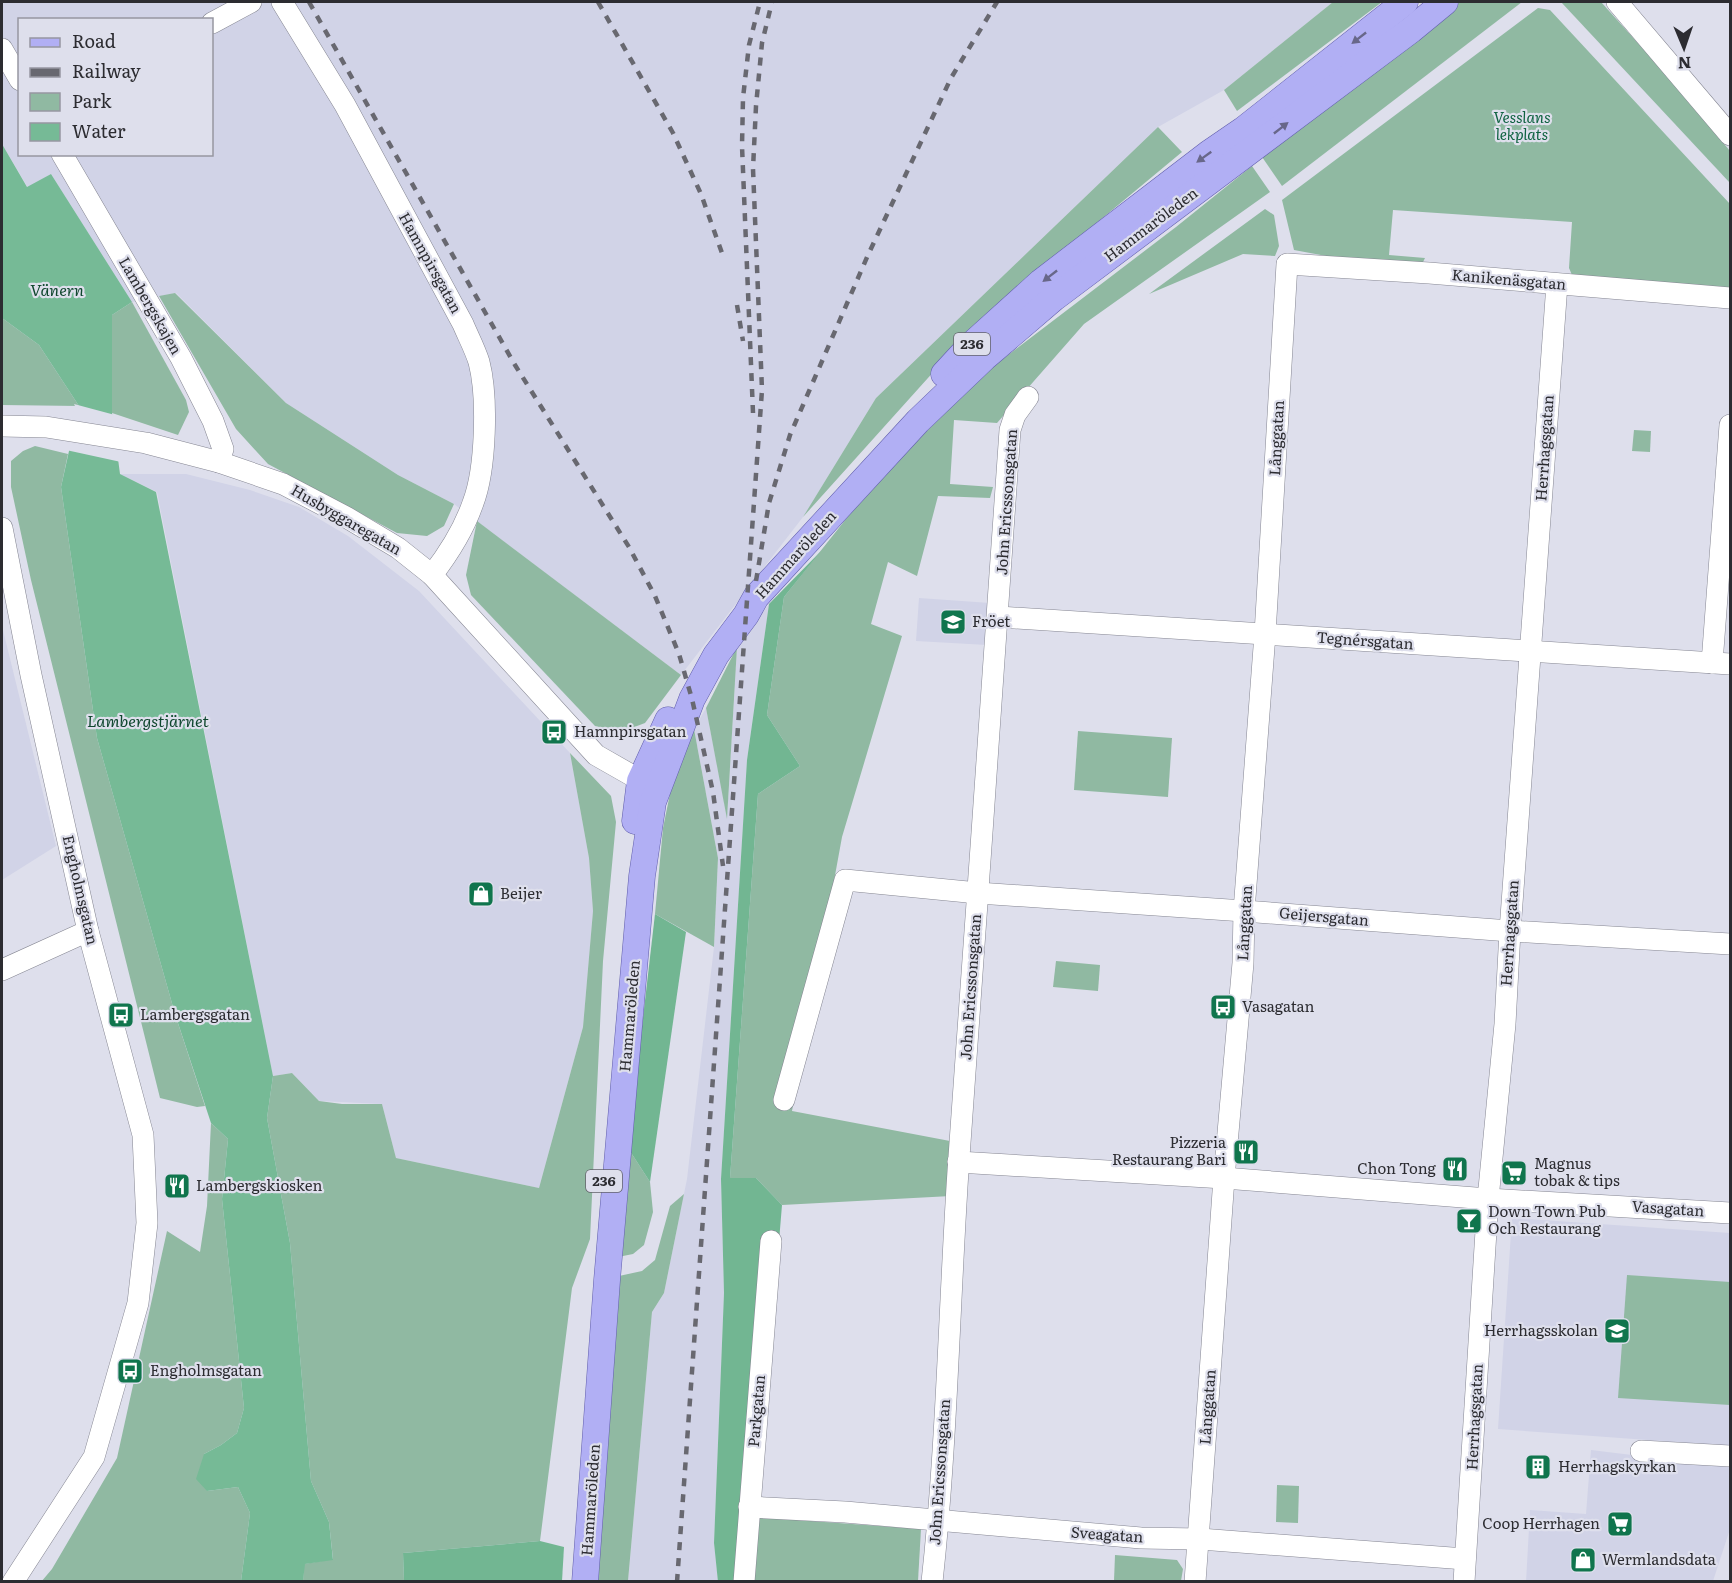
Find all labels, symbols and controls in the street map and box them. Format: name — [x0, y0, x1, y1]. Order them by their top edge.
legend — [18, 18, 213, 156]
north arrow — [1654, 18, 1714, 78]
text: Road — [72, 27, 116, 54]
one-way arrow — [1351, 31, 1367, 44]
text: N — [1677, 52, 1692, 76]
text: Railway — [72, 57, 141, 84]
text: Park — [72, 87, 113, 114]
park label: Vesslans lekplats — [1493, 105, 1551, 145]
text: Water — [72, 117, 126, 144]
one-way arrow — [1273, 123, 1288, 135]
one-way arrow — [1197, 150, 1212, 162]
street label: Hammaröleden — [1098, 181, 1202, 267]
street label: Hamnpirsgatan — [394, 208, 469, 317]
street label: Lambergskajen — [114, 252, 189, 358]
street label: Kanikenäsgatan — [1451, 262, 1567, 295]
one-way arrow — [1042, 269, 1057, 281]
water label: Vänern — [30, 277, 84, 301]
road number: 236 — [954, 333, 990, 355]
street label: Herrhagsgatan — [1528, 394, 1559, 502]
street label: Långgatan — [1262, 400, 1289, 476]
street label: John Ericssonsgatan — [989, 428, 1022, 576]
street label: Husbyggaregatan — [287, 478, 406, 560]
street label: Hammaröleden — [749, 505, 841, 603]
school or university icon: Fröet — [938, 607, 968, 637]
place label: Fröet — [972, 609, 1010, 632]
street label: Tegnérsgatan — [1316, 625, 1414, 654]
water label: Lambergstjärnet — [87, 708, 210, 732]
bus stop icon: Hamnpirsgatan — [539, 717, 569, 747]
place label: Hamnpirsgatan — [574, 719, 687, 742]
street label: Engholmsgatan — [58, 833, 105, 947]
shop icon: Beijer — [466, 879, 496, 909]
street label: Herrhagsgatan — [1493, 879, 1524, 987]
place label: Beijer — [500, 881, 542, 904]
street label: Långgatan — [1230, 885, 1257, 961]
street label: Geijersgatan — [1278, 900, 1370, 931]
street label: John Ericssonsgatan — [953, 913, 986, 1061]
street label: Hammaröleden — [612, 959, 645, 1073]
bus stop icon: Vasagatan — [1208, 992, 1238, 1022]
place label: Vasagatan — [1242, 994, 1315, 1017]
bus stop icon: Lambergsgatan — [106, 1000, 136, 1030]
place label: Lambergsgatan — [140, 1002, 250, 1025]
place label: Pizzeria Restaurang Bari — [1112, 1130, 1227, 1170]
restaurant icon: Pizzeria Restaurang Bari — [1231, 1137, 1261, 1167]
place label: Magnus tobak & tips — [1534, 1151, 1620, 1191]
restaurant icon: Chon Tong — [1440, 1154, 1470, 1184]
place label: Chon Tong — [1357, 1156, 1437, 1179]
supermarket icon: Magnus tobak & tips — [1499, 1158, 1529, 1188]
road number: 236 — [586, 1170, 622, 1192]
restaurant icon: Lambergskiosken — [162, 1171, 192, 1201]
place label: Lambergskiosken — [196, 1173, 322, 1196]
street label: Vasagatan — [1631, 1194, 1705, 1222]
place label: Down Town Pub Och Restaurang — [1488, 1199, 1606, 1239]
bar icon: Down Town Pub Och Restaurang — [1454, 1206, 1484, 1236]
school or university icon: Herrhagsskolan — [1602, 1316, 1632, 1346]
place label: Herrhagsskolan — [1484, 1318, 1598, 1341]
bus stop icon: Engholmsgatan — [115, 1356, 145, 1386]
place label: Engholmsgatan — [150, 1358, 262, 1381]
street label: Herrhagsgatan — [1459, 1363, 1488, 1471]
street label: Långgatan — [1192, 1368, 1221, 1445]
street label: Parkgatan — [741, 1374, 770, 1448]
street label: John Ericssonsgatan — [922, 1398, 955, 1546]
street label: Hammaröleden — [574, 1443, 605, 1557]
building icon: Herrhagskyrkan — [1523, 1452, 1553, 1482]
place label: Herrhagskyrkan — [1558, 1454, 1676, 1477]
supermarket icon: Coop Herrhagen — [1605, 1509, 1635, 1539]
place label: Coop Herrhagen — [1482, 1511, 1600, 1534]
street label: Sveagatan — [1070, 1519, 1144, 1548]
shop icon: Wermlandsdata — [1568, 1545, 1598, 1575]
place label: Wermlandsdata — [1602, 1547, 1717, 1570]

